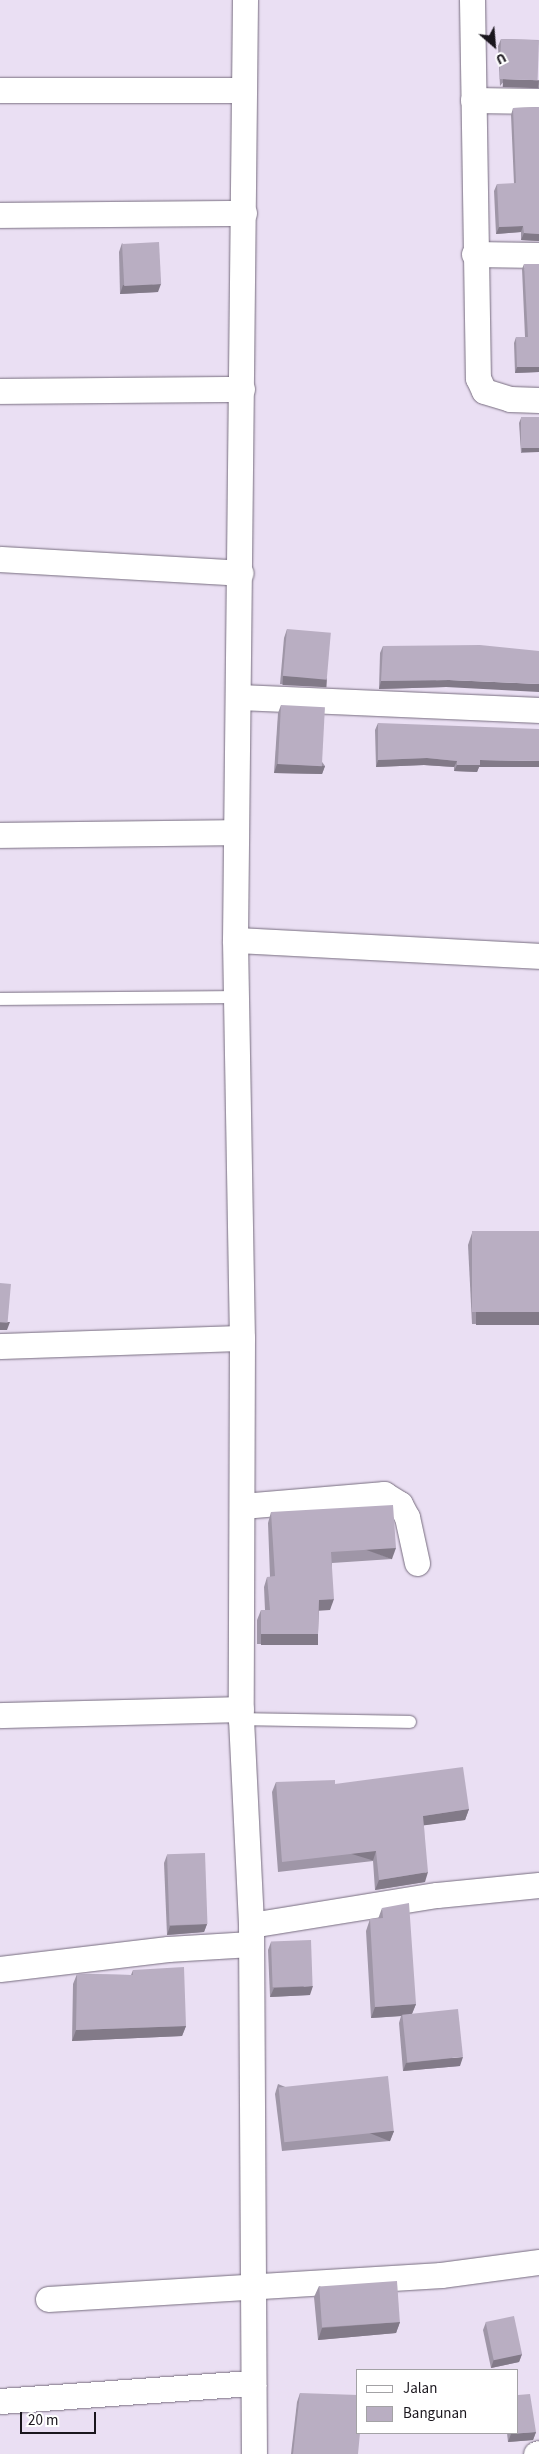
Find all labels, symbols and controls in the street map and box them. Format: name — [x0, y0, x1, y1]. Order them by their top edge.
north arrow — [469, 20, 519, 70]
text: U — [492, 47, 509, 69]
legend — [356, 2369, 519, 2434]
text: Jalan — [403, 2378, 437, 2399]
scale bar — [22, 2402, 99, 2434]
text: Bangunan — [403, 2403, 467, 2424]
text: 20 m — [28, 2410, 58, 2431]

